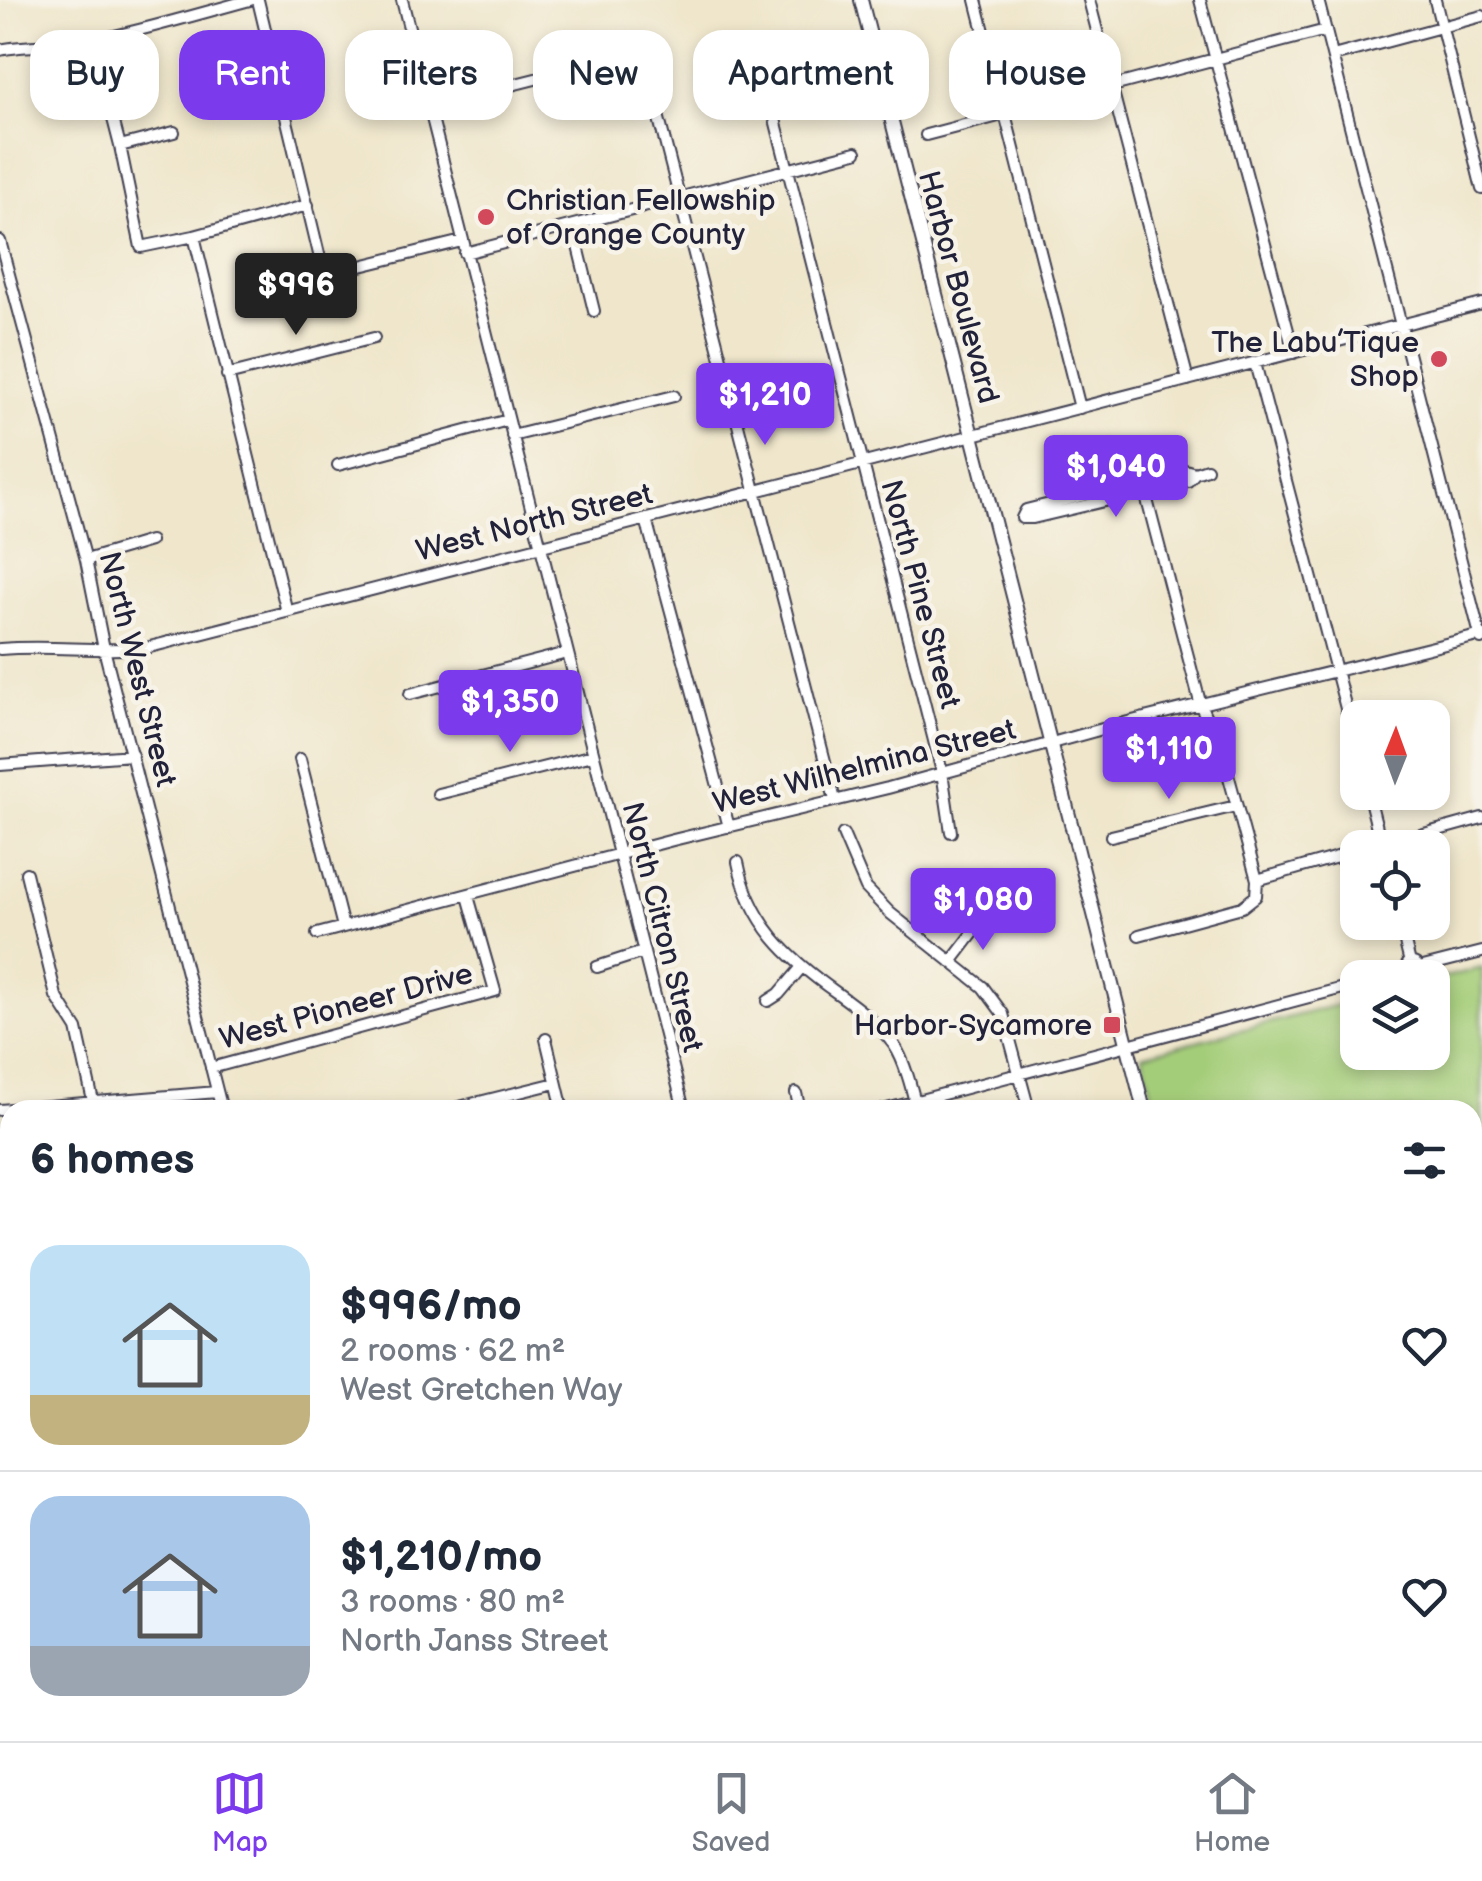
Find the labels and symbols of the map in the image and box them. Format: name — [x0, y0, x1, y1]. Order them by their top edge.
street label: Harbor Boulevard — [910, 167, 1006, 407]
place label: Christian Fellowship of Orange County — [506, 183, 776, 253]
marker: Christian Fellowship of Orange County — [475, 206, 497, 228]
pin: $996 — [237, 253, 355, 338]
place label: The Labu’Tique Shop — [1211, 325, 1419, 395]
marker: The Labu’Tique Shop — [1428, 348, 1450, 370]
pin: $1,210 — [684, 363, 846, 448]
pin: $1,040 — [1035, 435, 1197, 520]
street label: West North Street — [412, 476, 656, 570]
street label: North Pine Street — [872, 476, 968, 712]
street label: North West Street — [90, 548, 184, 790]
pin: $1,350 — [429, 670, 591, 755]
north arrow — [1340, 700, 1450, 810]
street label: West Wilhelmina Street — [709, 712, 1019, 822]
pin: $1,110 — [1088, 717, 1250, 802]
street label: North Citron Street — [614, 799, 710, 1056]
pin: $1,080 — [902, 868, 1064, 953]
street label: West Pioneer Drive — [216, 956, 477, 1058]
place label: Harbor-Sycamore — [854, 1008, 1092, 1044]
marker: Harbor-Sycamore — [1101, 1014, 1123, 1036]

